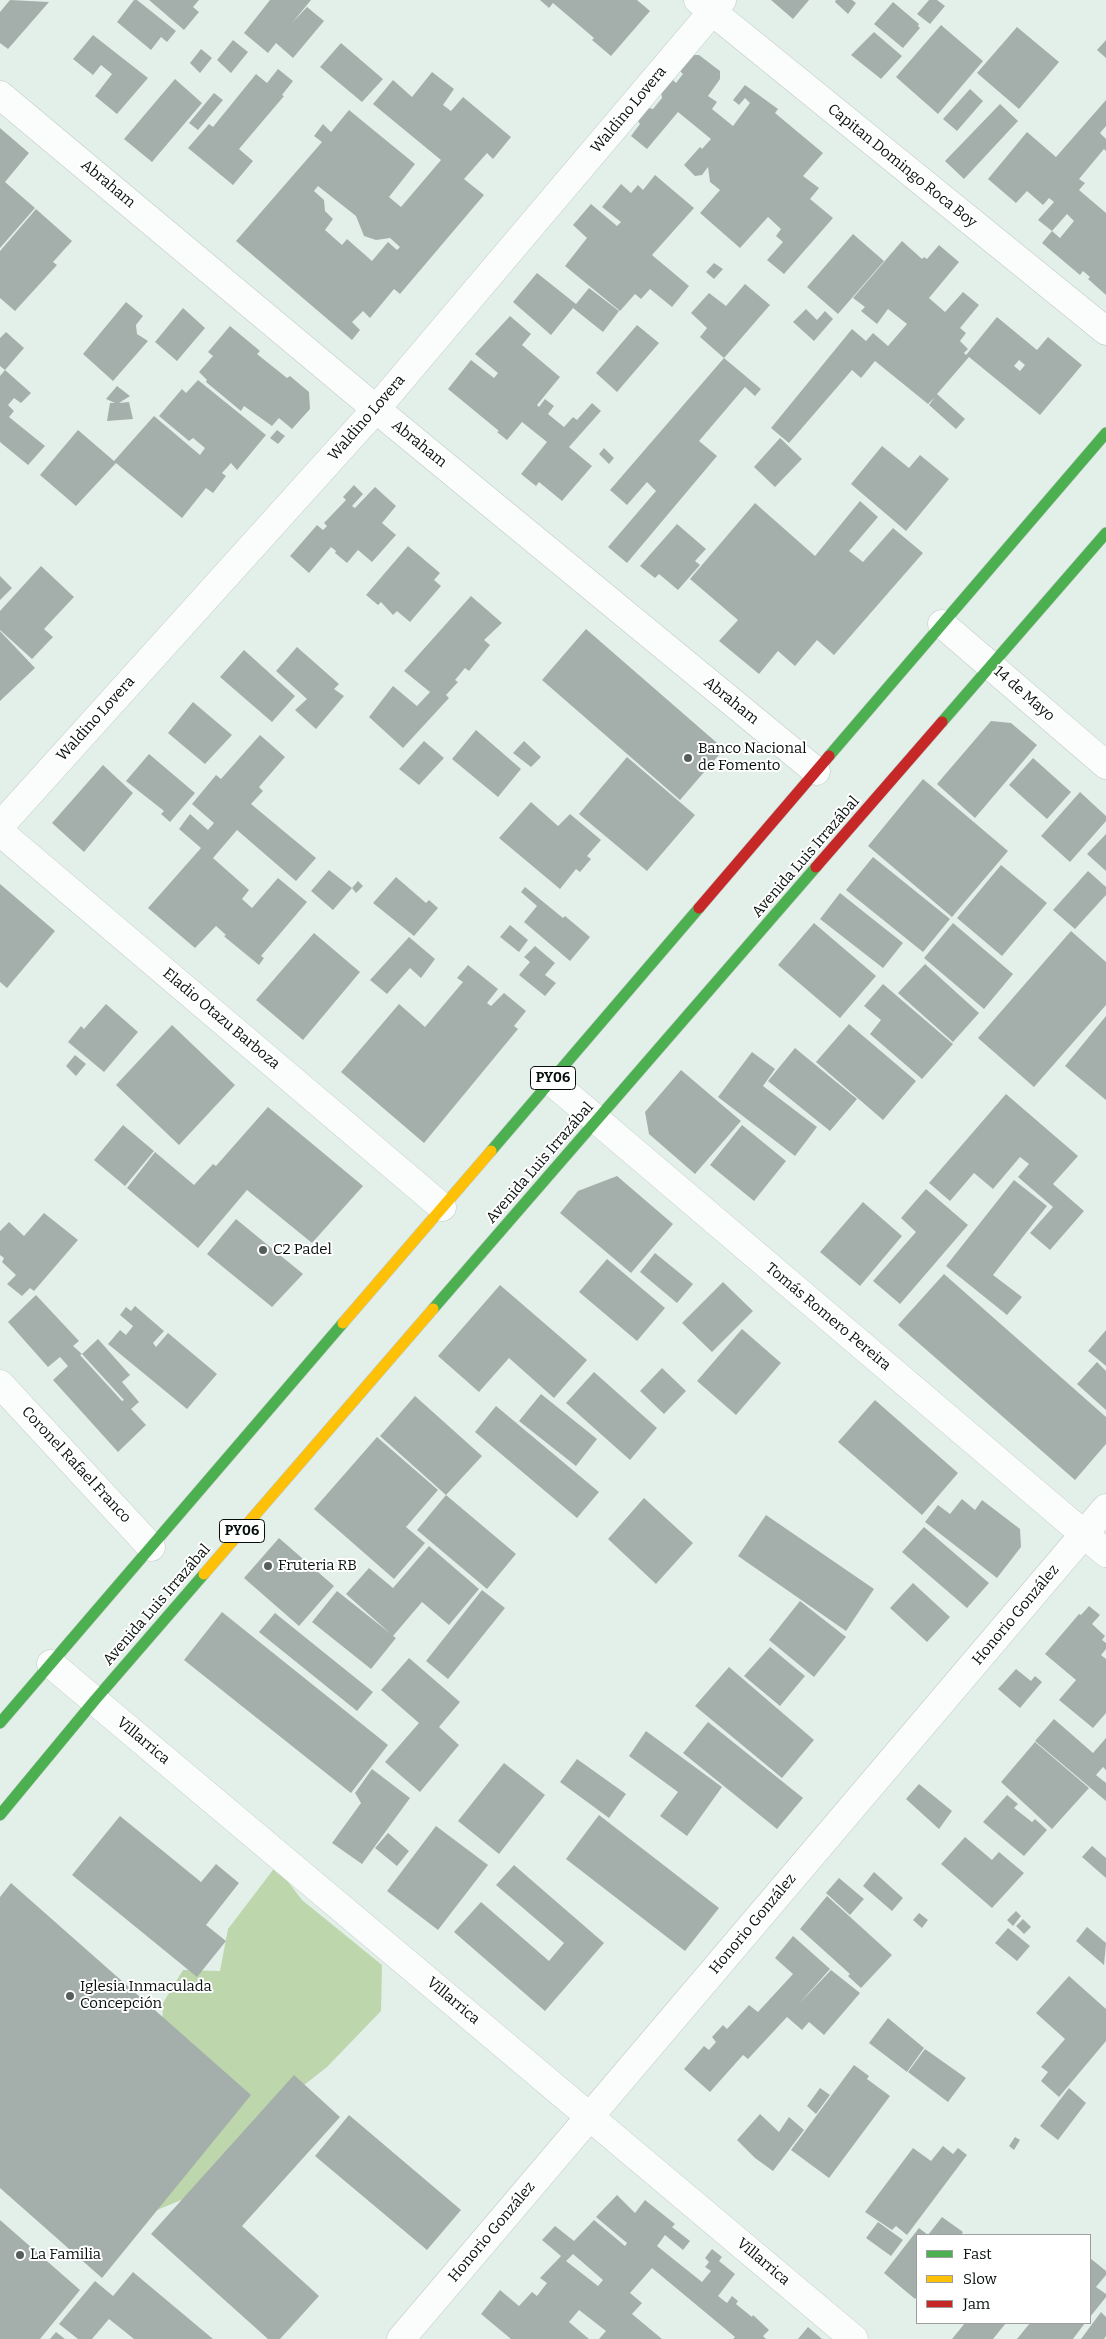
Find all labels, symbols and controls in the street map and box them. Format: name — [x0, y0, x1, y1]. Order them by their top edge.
street label: Waldino Lovera — [587, 63, 671, 157]
street label: Capitan Domingo Roca Boy — [824, 100, 980, 232]
street label: Abraham — [77, 156, 139, 212]
street label: Waldino Lovera — [325, 371, 409, 465]
street label: Abraham — [388, 416, 450, 472]
street label: 14 de Mayo — [990, 663, 1058, 725]
street label: Waldino Lovera — [53, 673, 139, 765]
street label: Abraham — [700, 673, 762, 729]
place label: Banco Nacional de Fomento — [698, 740, 807, 775]
marker: Banco Nacional de Fomento — [682, 752, 694, 764]
street label: Avenida Luis Irrazábal — [749, 793, 863, 921]
street label: Eladio Otazu Barboza — [159, 965, 283, 1073]
road number: PY06 — [530, 1066, 576, 1090]
street label: Avenida Luis Irrazábal — [483, 1099, 597, 1227]
place label: C2 Padel — [273, 1241, 332, 1259]
marker: C2 Padel — [257, 1244, 269, 1256]
street label: Tomás Romero Pereira — [762, 1259, 894, 1375]
street label: Coronel Rafael Franco — [17, 1403, 135, 1527]
road number: PY06 — [220, 1520, 264, 1542]
street label: Avenida Luis Irrazábal — [100, 1541, 214, 1669]
place label: Fruteria RB — [278, 1557, 357, 1575]
marker: Fruteria RB — [262, 1560, 274, 1572]
street label: Honorio González — [969, 1561, 1063, 1669]
street label: Villarrica — [113, 1714, 173, 1768]
street label: Honorio González — [706, 1870, 800, 1978]
street label: Villarrica — [423, 1974, 483, 2028]
place label: Iglesia Inmaculada Concepción — [80, 1978, 212, 2013]
marker: Iglesia Inmaculada Concepción — [64, 1990, 76, 2002]
street label: Honorio González — [445, 2178, 539, 2286]
legend — [916, 2234, 1091, 2324]
street label: Villarrica — [733, 2235, 793, 2289]
text: Fast — [963, 2245, 992, 2263]
place label: La Familia — [30, 2246, 101, 2264]
marker: La Familia — [14, 2249, 26, 2261]
text: Slow — [963, 2270, 997, 2288]
text: Jam — [963, 2295, 990, 2313]

